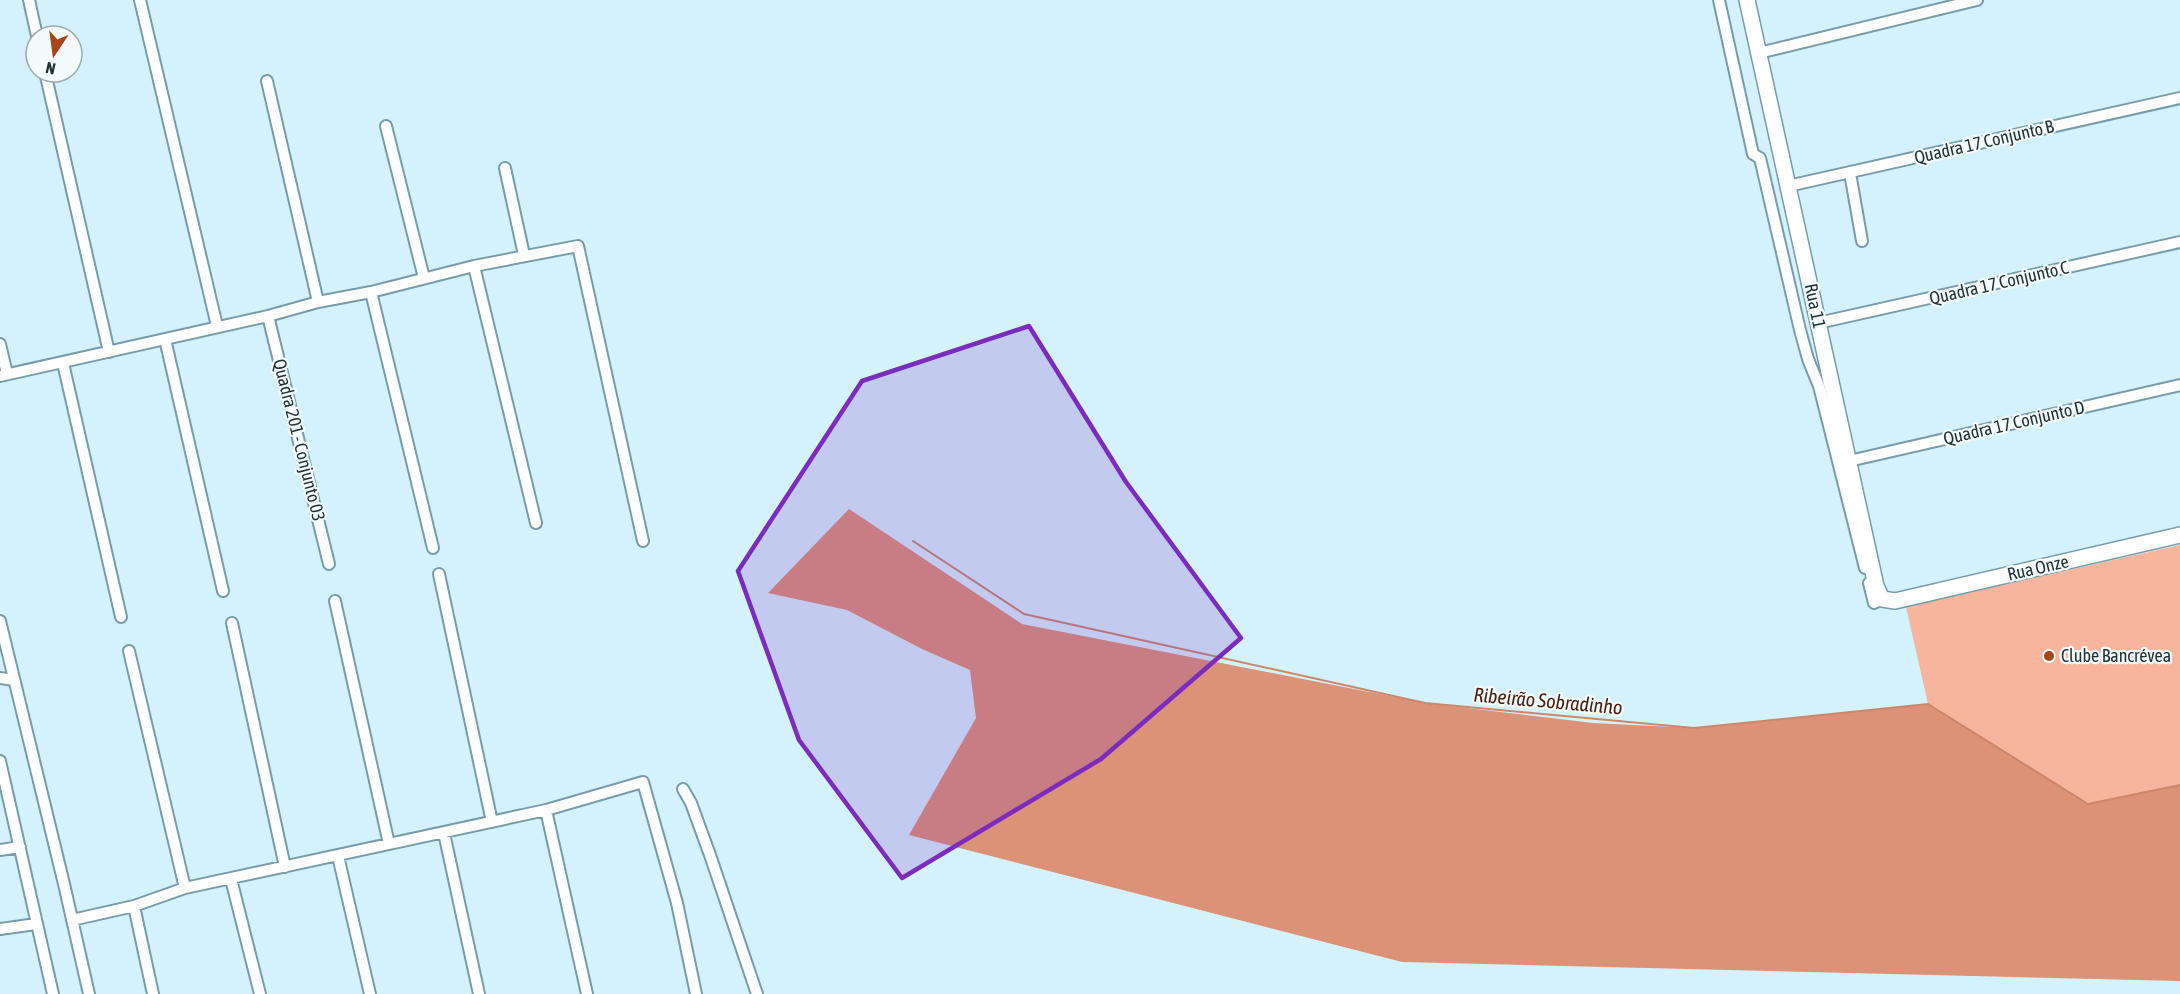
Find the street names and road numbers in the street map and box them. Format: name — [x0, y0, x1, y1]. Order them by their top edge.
street label: Quadra 17 Conjunto B — [1912, 115, 2056, 168]
street label: Quadra 17 Conjunto C — [1927, 256, 2071, 309]
street label: Rua 11 — [1800, 281, 1830, 330]
street label: Quadra 201 - Conjunto 03 — [269, 357, 330, 523]
street label: Quadra 17 Conjunto D — [1941, 396, 2086, 449]
street label: Rua Onze — [2005, 550, 2071, 585]

